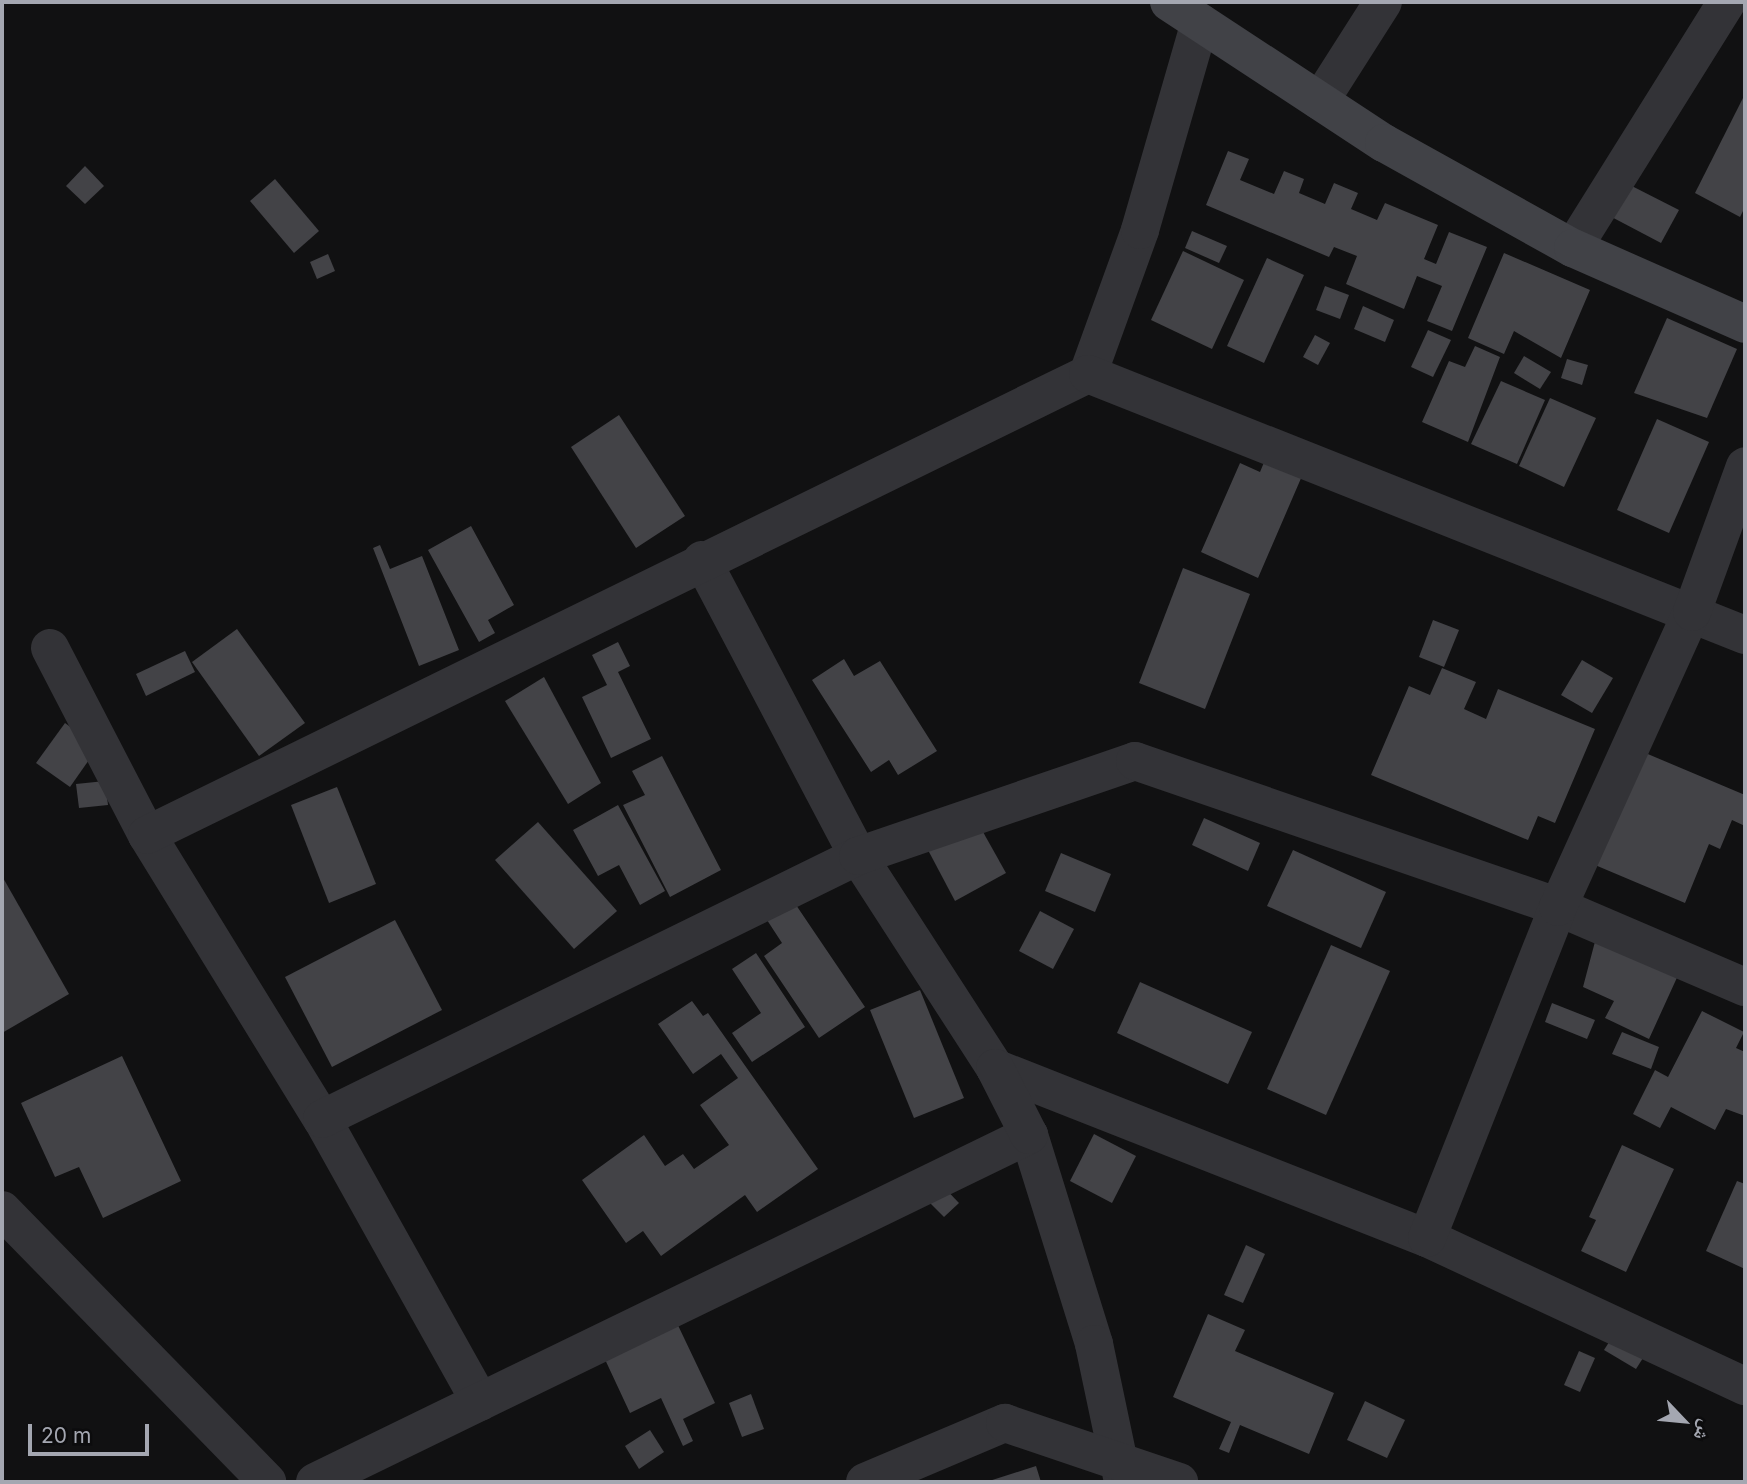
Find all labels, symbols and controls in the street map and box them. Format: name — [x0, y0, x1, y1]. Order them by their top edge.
north arrow — [1649, 1386, 1719, 1456]
scale bar — [32, 1410, 152, 1454]
text: ش — [1689, 1416, 1718, 1445]
text: 20 m — [41, 1423, 91, 1448]

